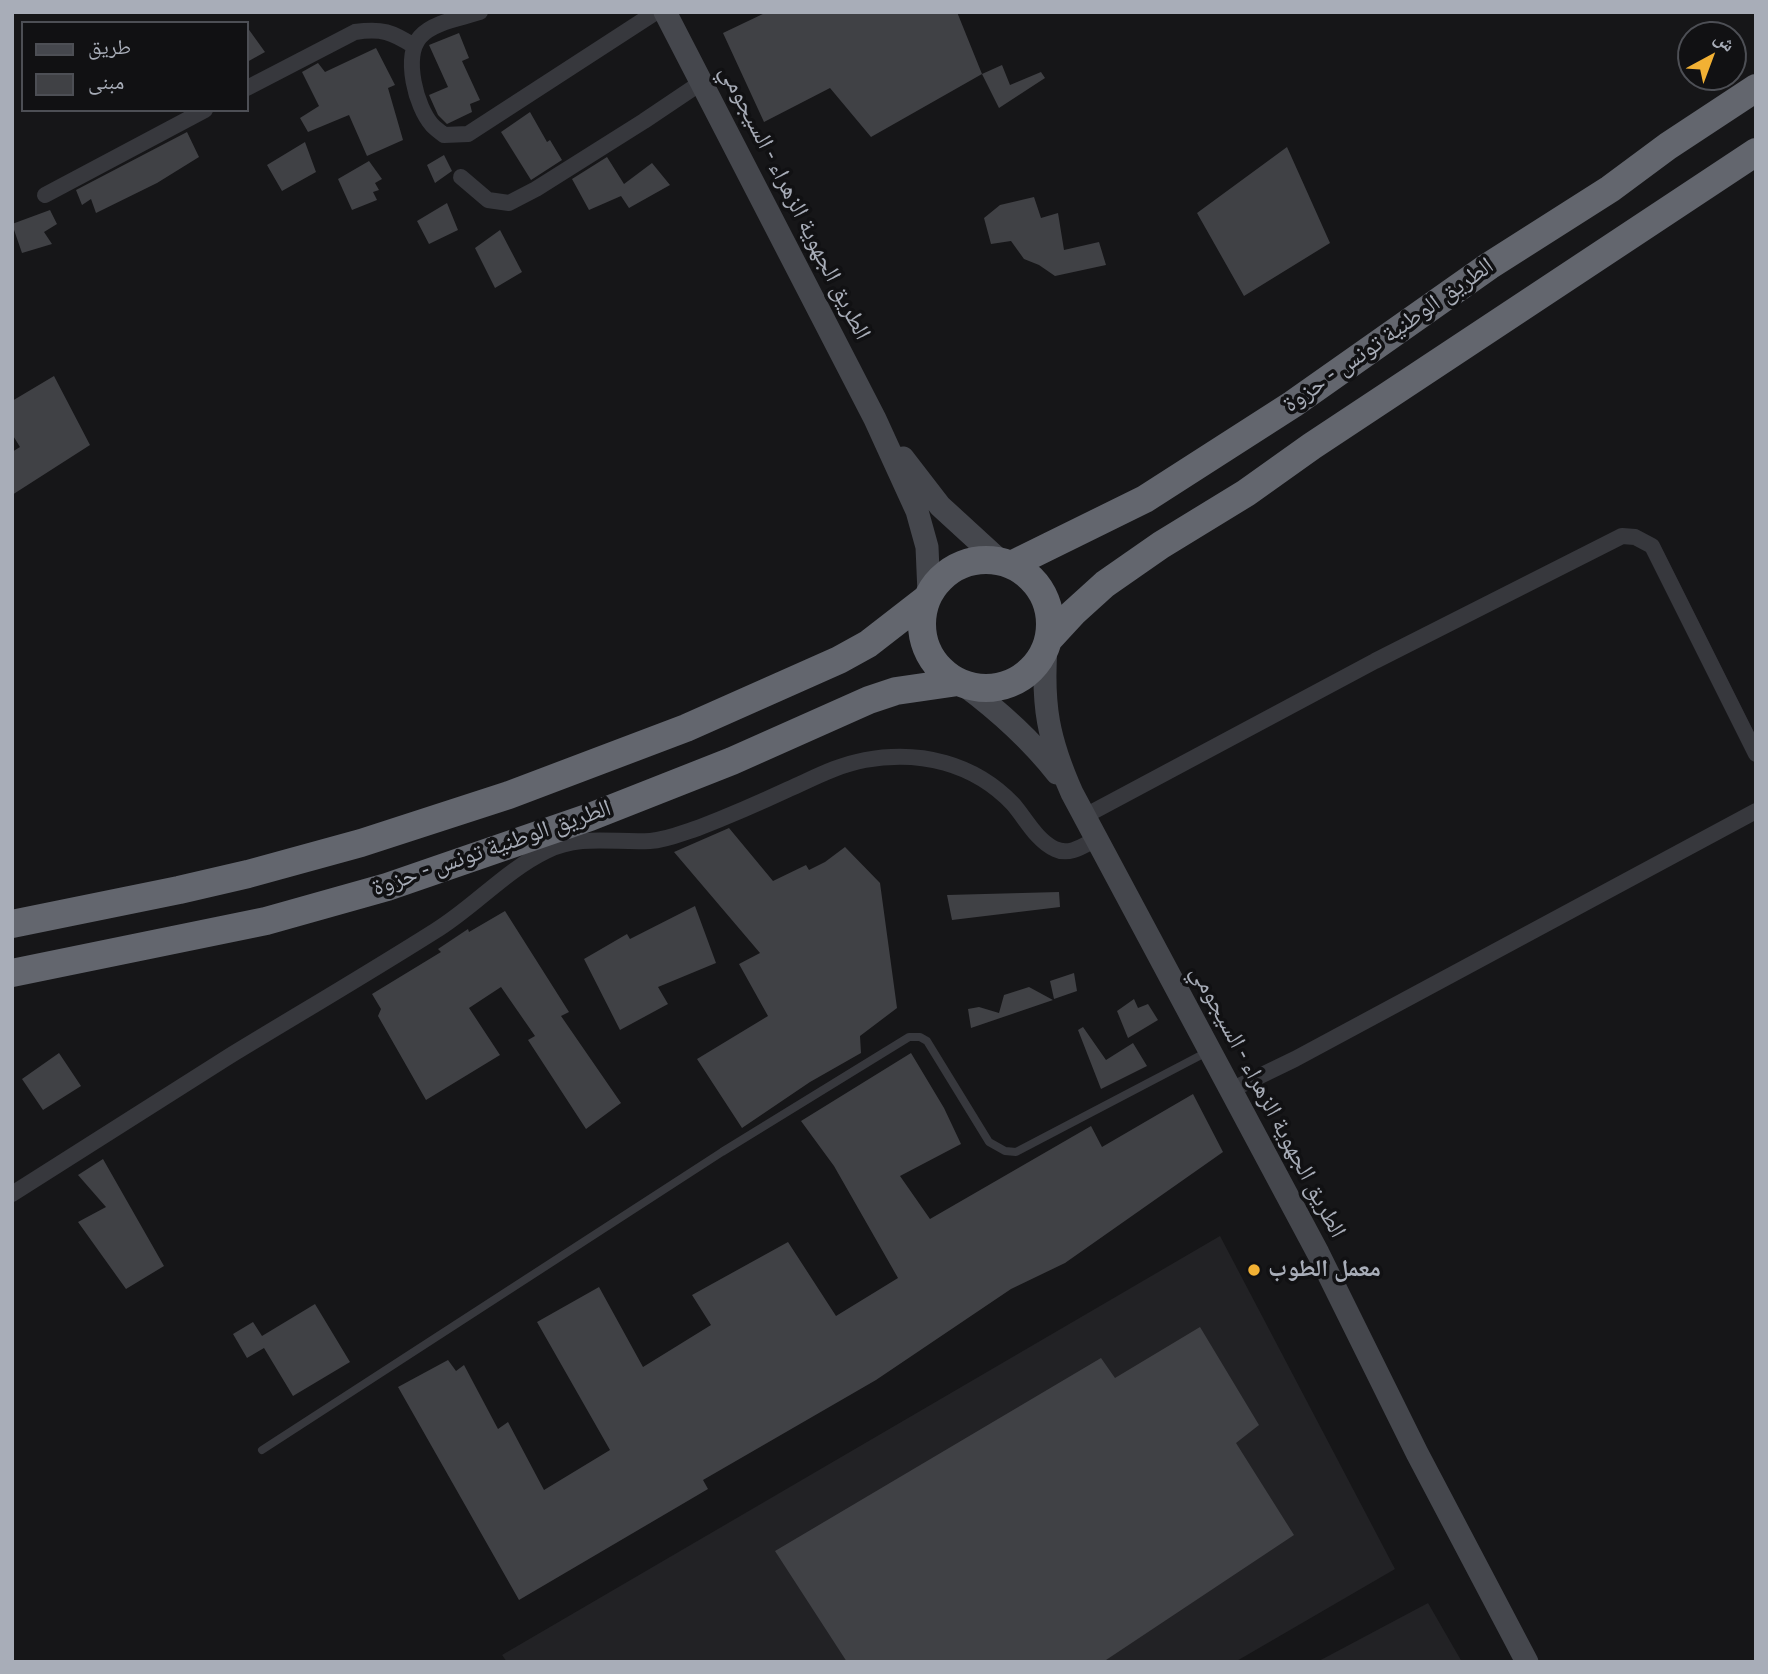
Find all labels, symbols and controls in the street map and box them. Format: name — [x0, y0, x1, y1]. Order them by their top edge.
legend — [21, 21, 248, 112]
north arrow — [1677, 21, 1747, 91]
text: ش — [1710, 26, 1740, 57]
text: طريق — [88, 35, 131, 59]
street label: الطريق الجهوية الزهراء - السيجومي — [712, 61, 876, 345]
text: مبنى — [88, 70, 124, 94]
street label: الطريق الوطنية تونس - حزوة — [1278, 252, 1500, 420]
street label: الطريق الوطنية تونس - حزوة — [369, 795, 615, 903]
street label: الطريق الجهوية الزهراء - السيجومي — [1183, 961, 1351, 1243]
place label: معمل الطوب — [1268, 1256, 1381, 1284]
marker: معمل الطوب — [1246, 1262, 1262, 1278]

